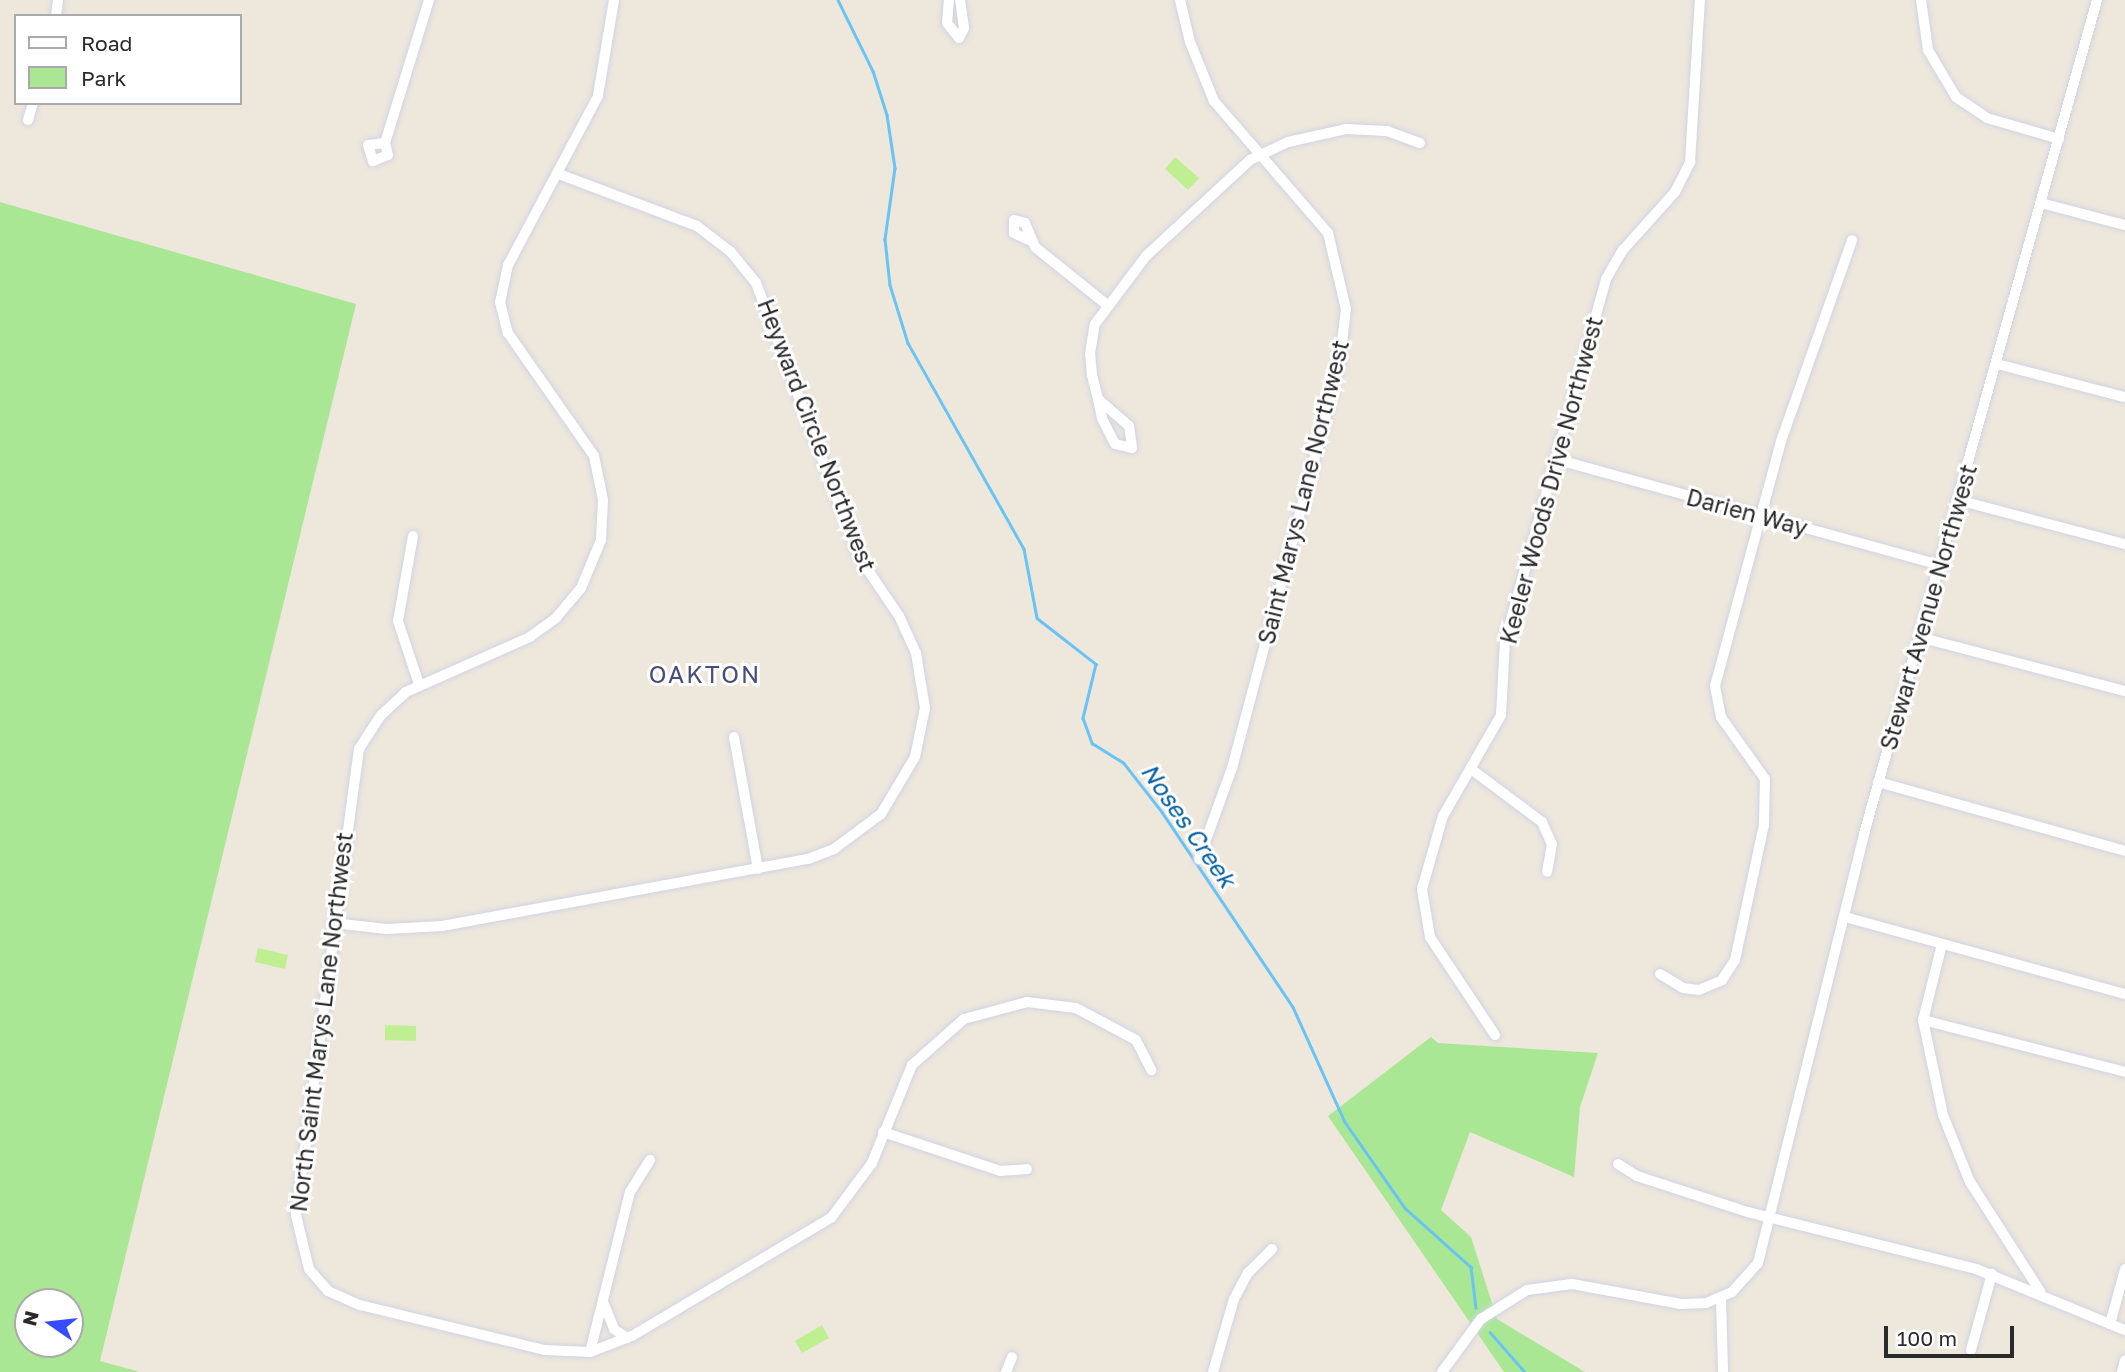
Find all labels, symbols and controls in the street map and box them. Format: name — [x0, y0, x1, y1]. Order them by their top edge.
legend — [14, 14, 242, 105]
text: Road — [81, 30, 132, 56]
text: Park — [81, 65, 126, 91]
street label: Heyward Circle Northwest — [752, 295, 882, 575]
street label: Keeler Woods Drive Northwest — [1494, 313, 1608, 647]
street label: Saint Marys Lane Northwest — [1252, 337, 1354, 647]
street label: Stewart Avenue Northwest — [1874, 461, 1982, 753]
street label: Darien Way — [1684, 483, 1810, 541]
district label: OAKTON — [650, 660, 760, 688]
water label: Noses Creek — [1136, 757, 1242, 893]
street label: North Saint Marys Lane Northwest — [284, 831, 358, 1213]
north arrow — [14, 1288, 84, 1358]
text: N — [17, 1308, 43, 1328]
scale bar — [1887, 1312, 2016, 1356]
text: 100 m — [1897, 1325, 1957, 1351]

